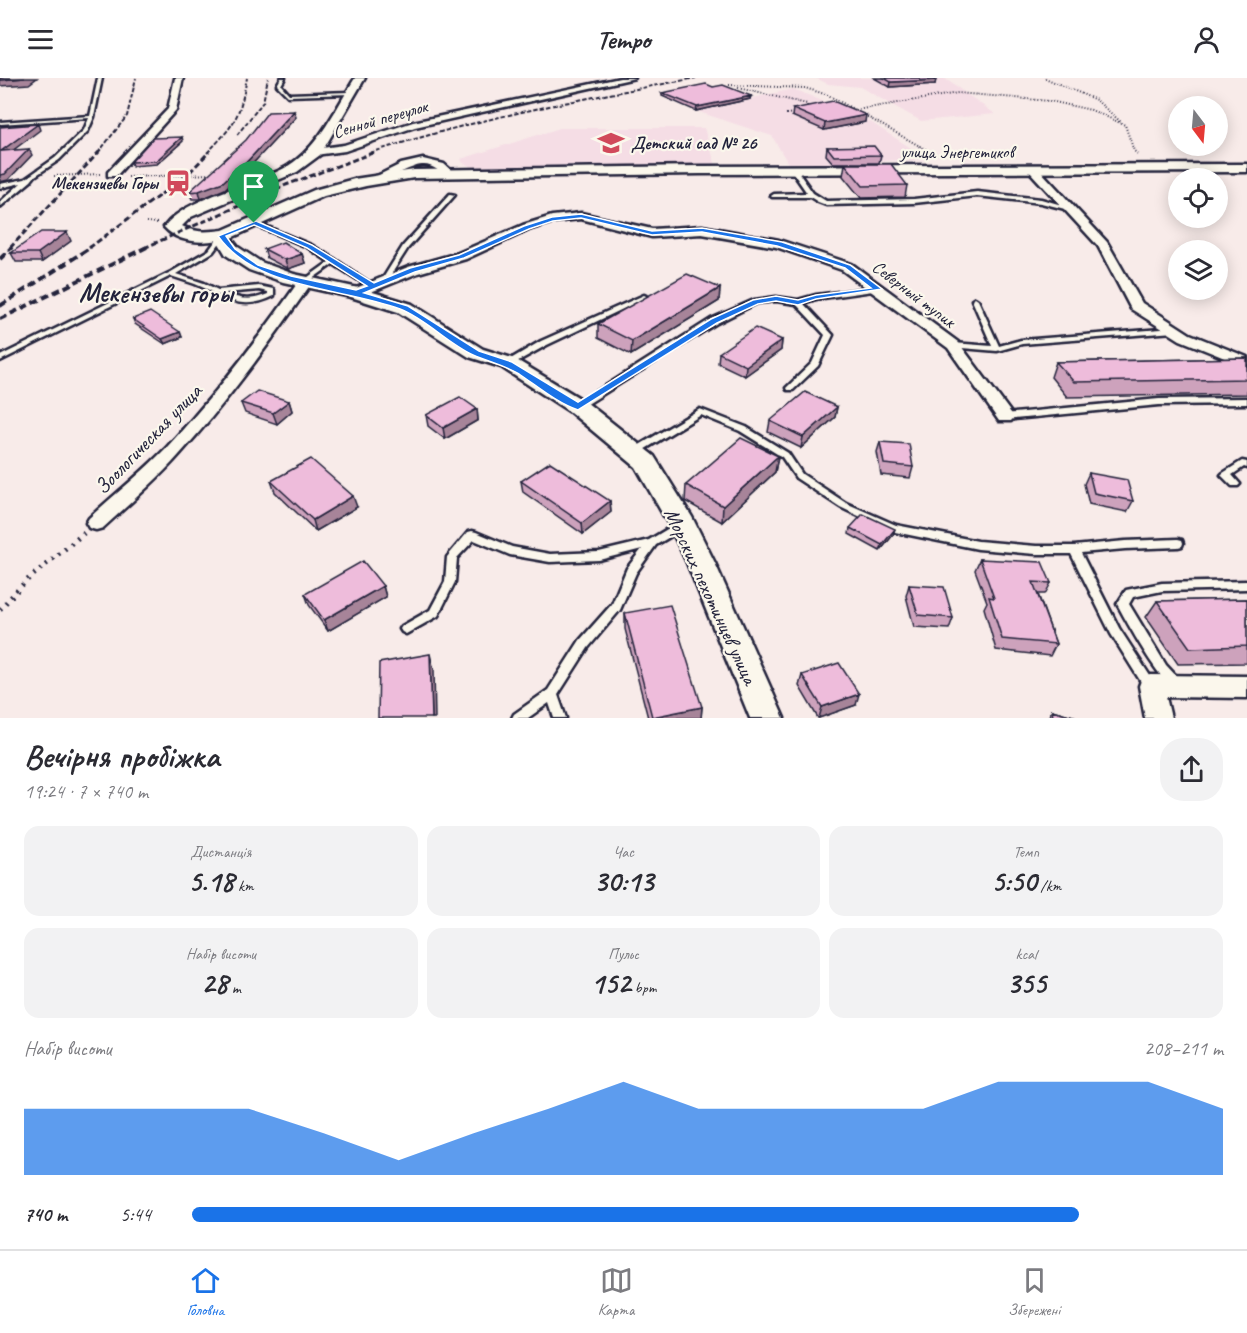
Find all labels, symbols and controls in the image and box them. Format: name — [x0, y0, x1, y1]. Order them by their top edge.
text: Tempo — [596, 22, 651, 56]
icon: menu — [24, 23, 57, 56]
icon: person — [1190, 23, 1223, 56]
street label: Сенной переулок — [330, 94, 432, 143]
north arrow — [1168, 96, 1228, 156]
map controls — [1168, 96, 1228, 300]
school or university icon: Детский сад № 26 — [596, 128, 626, 158]
place label: Детский сад № 26 — [631, 132, 758, 154]
street label: улица Энергетиков — [899, 141, 1016, 163]
pin — [228, 161, 279, 223]
station icon: Мекензиевы Горы — [163, 168, 193, 198]
button: locate — [1168, 168, 1228, 228]
icon: arrive — [237, 170, 270, 203]
place label: Мекензиевы Горы — [51, 172, 160, 194]
button: layers — [1168, 240, 1228, 300]
street label: Северный тупик — [868, 255, 961, 333]
district label: Мекензевы горы — [79, 276, 235, 310]
street label: Зоологическая улица — [89, 377, 208, 500]
street label: Морских пехотинцев улица — [659, 503, 764, 691]
text: Вечірня пробіжка — [24, 735, 219, 777]
button: share — [1160, 738, 1223, 801]
text: 19:24 · 7 × 740 m — [24, 779, 148, 804]
text: Дистанція — [190, 842, 251, 862]
text: Час — [613, 842, 634, 862]
text: Темп — [1013, 842, 1039, 862]
text: 5.18 — [188, 862, 234, 900]
text: 30:13 — [594, 862, 653, 900]
text: 5:50 — [991, 862, 1037, 900]
text: km — [234, 876, 254, 896]
text: /km — [1037, 876, 1061, 896]
text: Набір висоти — [186, 944, 256, 964]
text: Пульс — [608, 944, 639, 964]
text: kcal — [1016, 944, 1037, 964]
text: 28 — [201, 964, 228, 1002]
text: 152 — [591, 964, 631, 1002]
text: 355 — [1006, 964, 1046, 1002]
text: m — [228, 978, 241, 998]
text: bpm — [631, 978, 656, 998]
text: Набір висоти — [24, 1036, 111, 1061]
text: 208–211 m — [1144, 1036, 1223, 1061]
text: 740 m — [24, 1202, 67, 1227]
text: 5:44 — [120, 1202, 151, 1227]
tab: Головна — [187, 1264, 224, 1320]
tab: Карта — [598, 1264, 634, 1320]
tab: Збережені — [1008, 1264, 1060, 1320]

